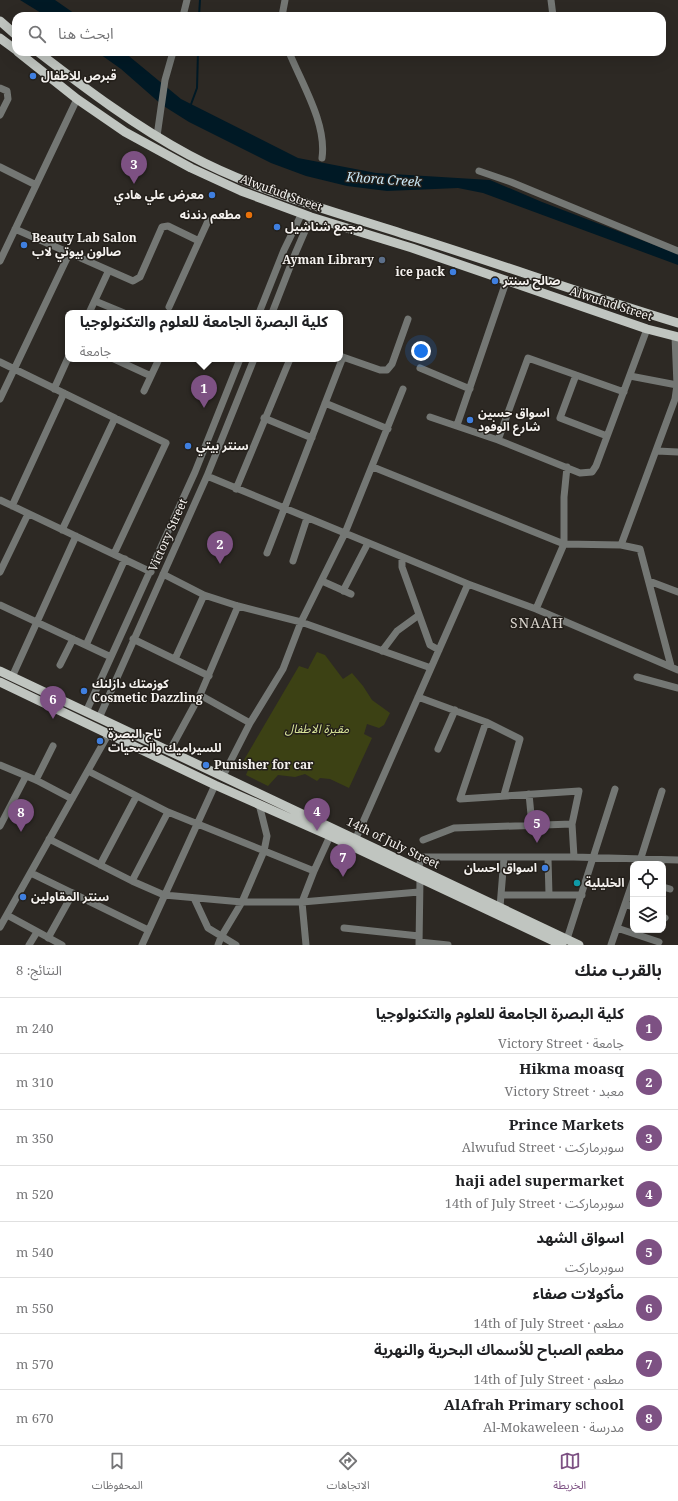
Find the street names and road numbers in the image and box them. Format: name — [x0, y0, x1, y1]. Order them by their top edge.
street label: Alwufud Street — [238, 170, 325, 215]
street label: Alwufud Street — [568, 282, 655, 325]
street label: Victory Street — [144, 496, 191, 574]
street label: 14th of July Street — [344, 813, 443, 873]

